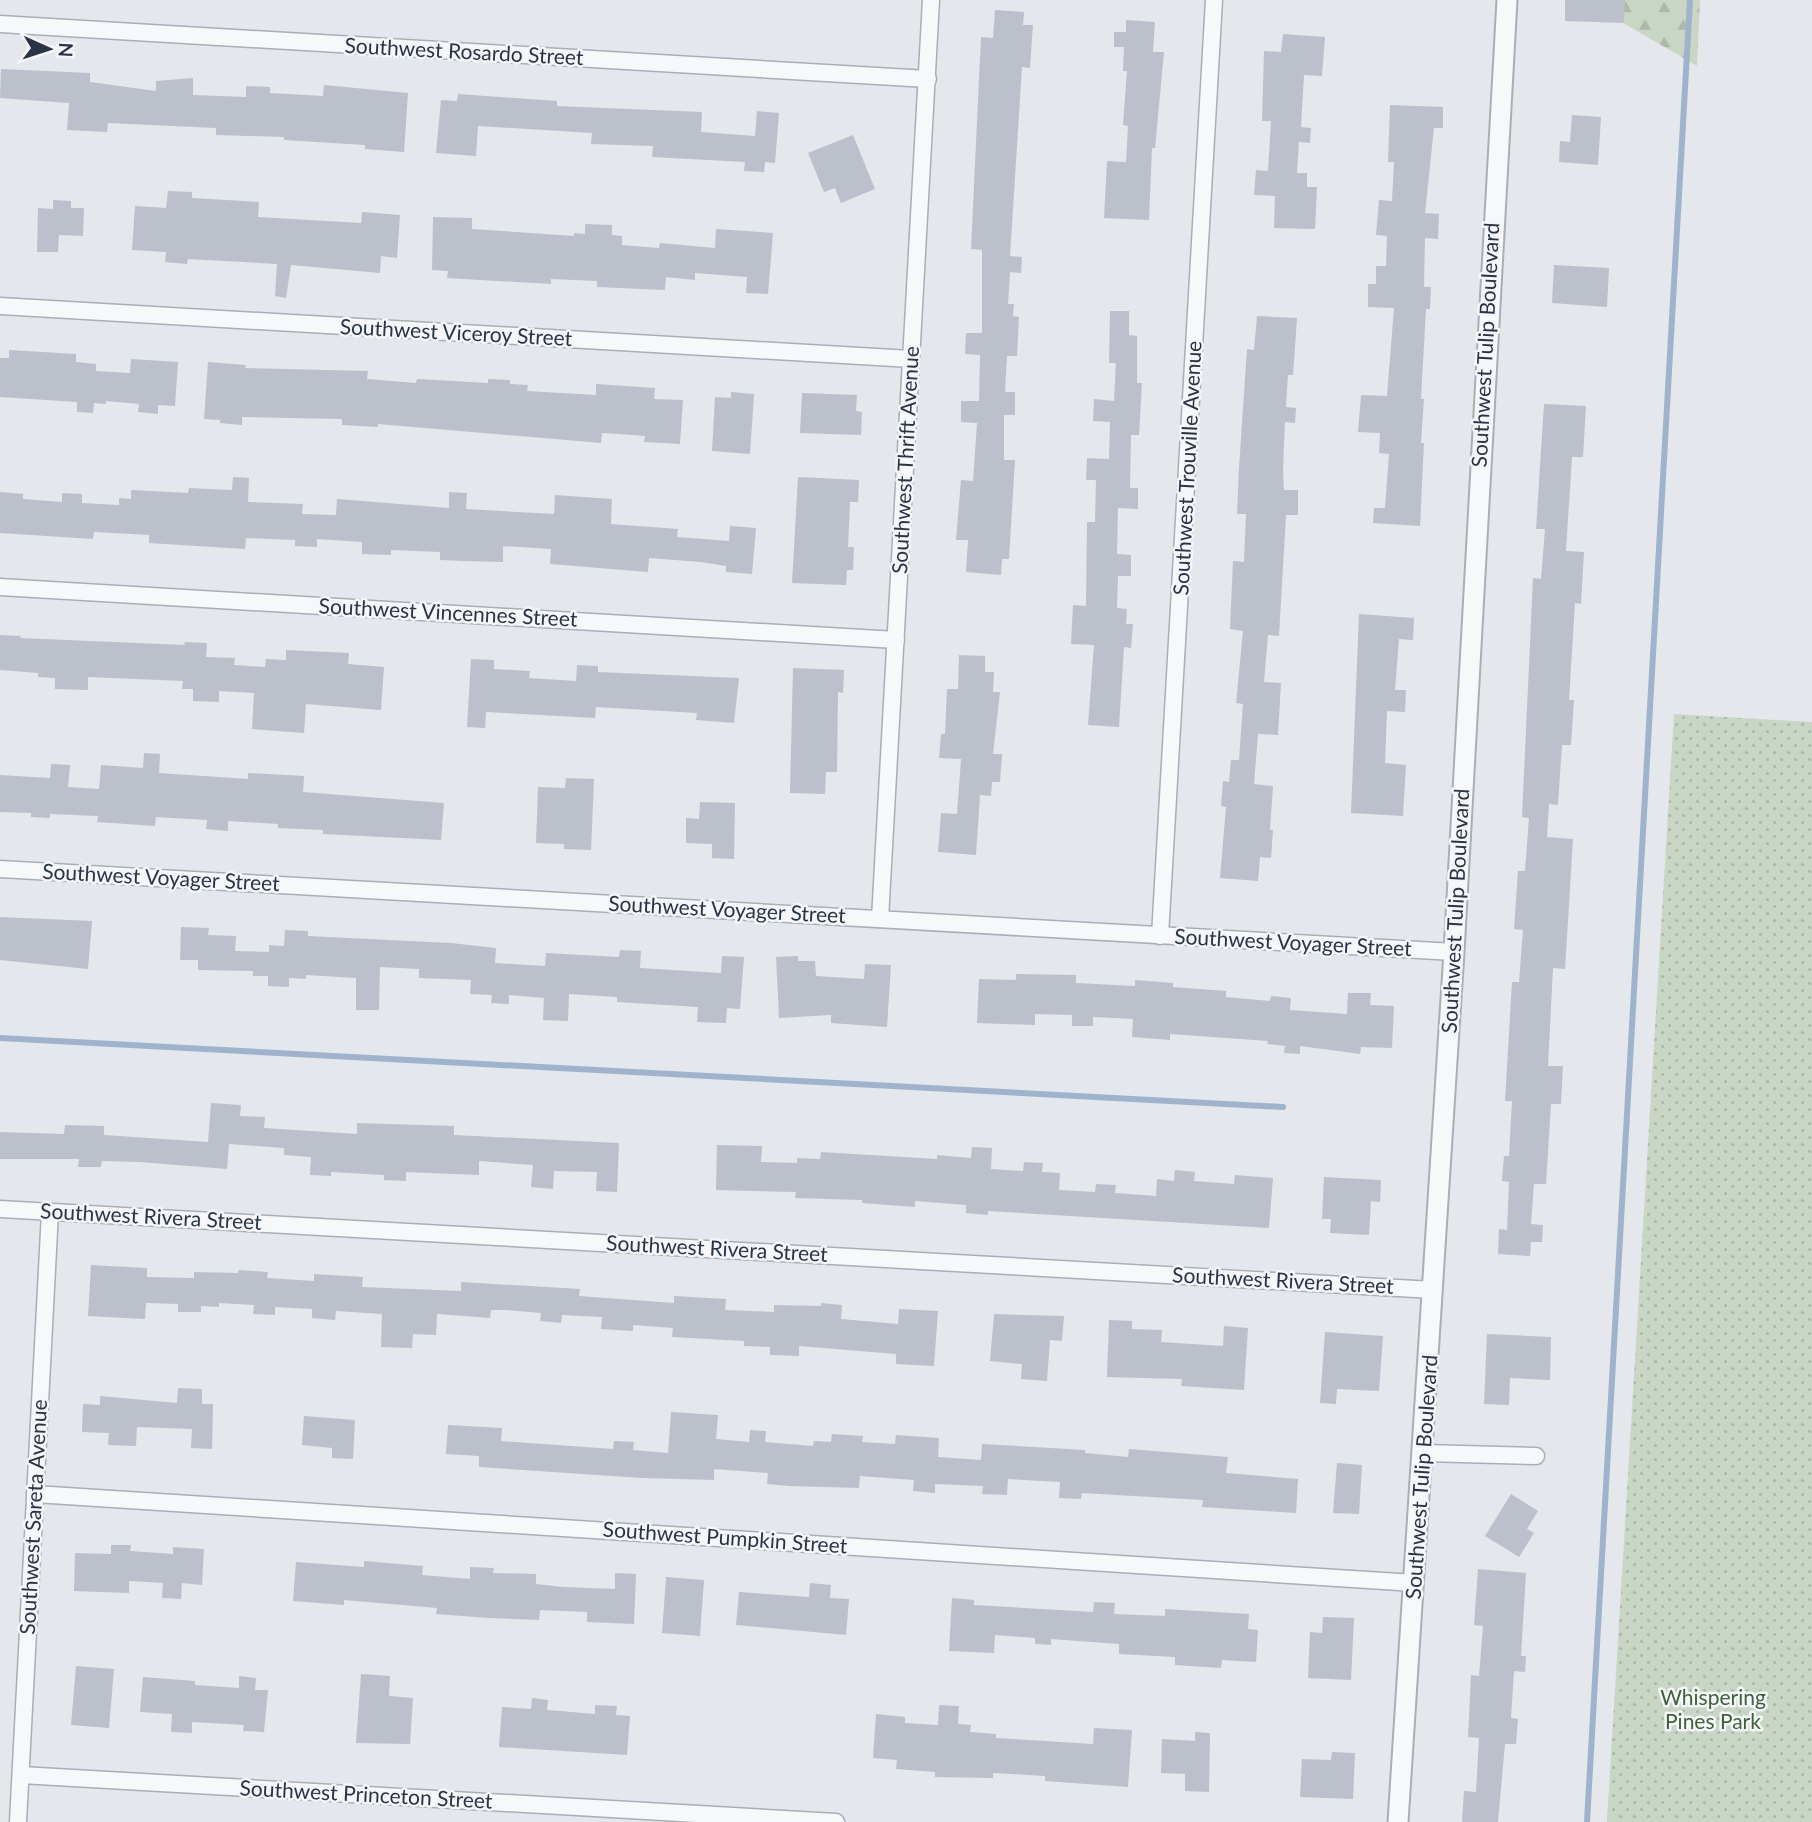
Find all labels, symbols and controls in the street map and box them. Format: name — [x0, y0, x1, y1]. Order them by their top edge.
north arrow — [14, 14, 84, 84]
street label: Southwest Rosardo Street — [344, 32, 585, 69]
text: N — [55, 42, 78, 58]
street label: Southwest Tulip Boulevard — [1466, 222, 1503, 468]
street label: Southwest Viceroy Street — [339, 313, 573, 350]
street label: Southwest Trouville Avenue — [1167, 340, 1206, 596]
street label: Southwest Thrift Avenue — [886, 345, 923, 574]
street label: Southwest Vincennes Street — [318, 592, 579, 631]
street label: Southwest Tulip Boulevard — [1436, 788, 1473, 1034]
street label: Southwest Voyager Street — [42, 858, 281, 895]
street label: Southwest Voyager Street — [608, 890, 847, 927]
street label: Southwest Voyager Street — [1174, 923, 1413, 960]
street label: Southwest Rivera Street — [40, 1197, 263, 1234]
street label: Southwest Rivera Street — [606, 1229, 829, 1266]
street label: Southwest Rivera Street — [1172, 1261, 1395, 1298]
street label: Southwest Tulip Boulevard — [1399, 1354, 1442, 1600]
street label: Southwest Sareta Avenue — [14, 1399, 51, 1635]
street label: Southwest Pumpkin Street — [602, 1515, 849, 1558]
park label: Whispering Pines Park — [1660, 1684, 1766, 1733]
street label: Southwest Princeton Street — [239, 1774, 494, 1813]

